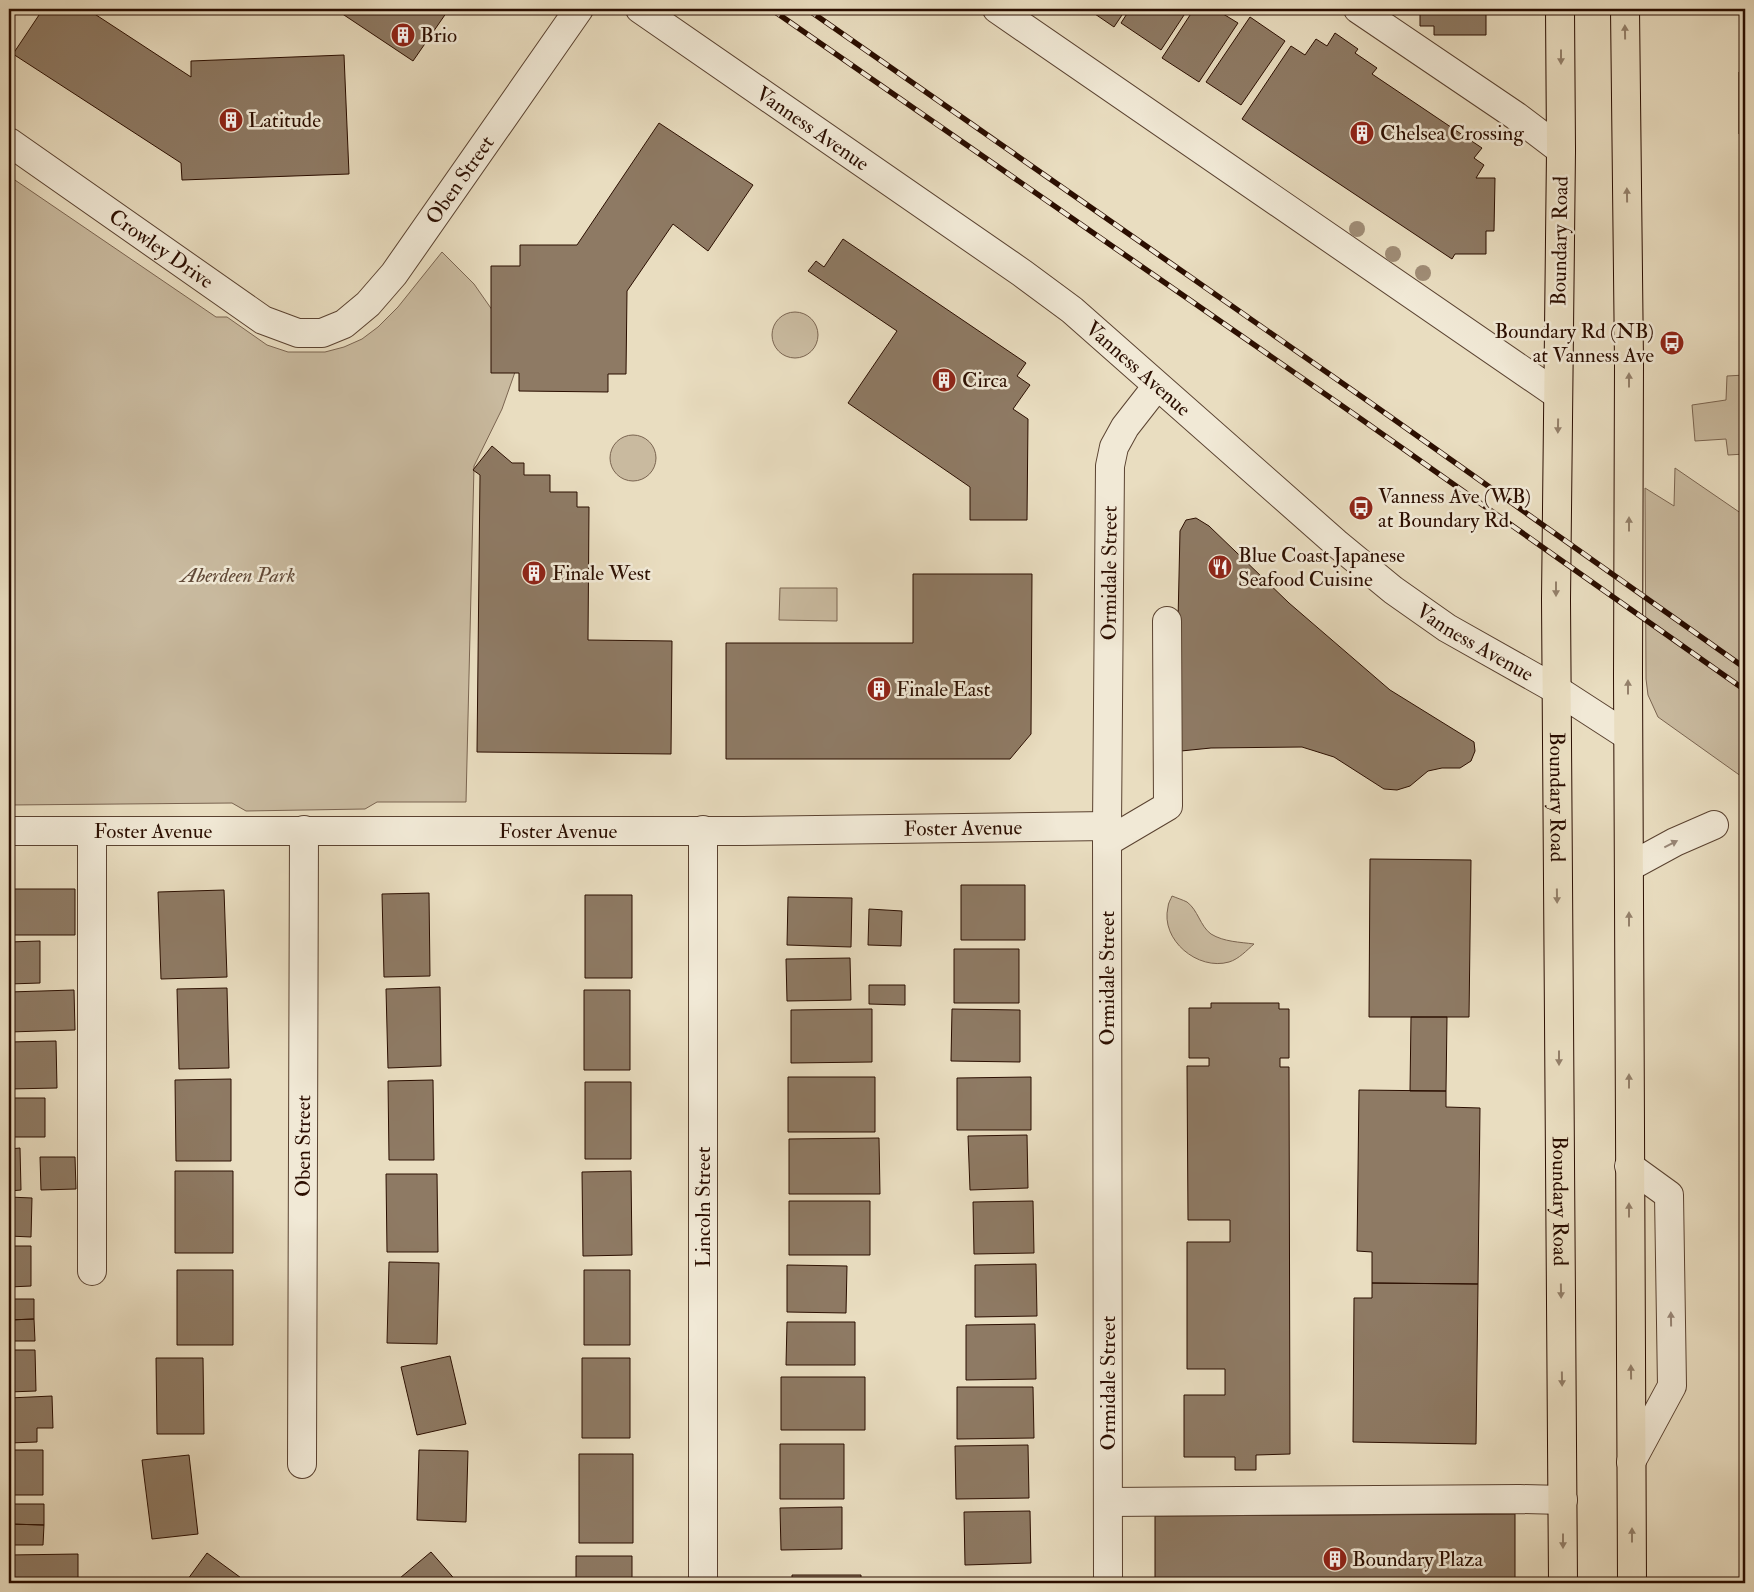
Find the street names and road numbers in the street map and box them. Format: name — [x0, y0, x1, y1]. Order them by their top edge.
street label: Vanness Avenue — [751, 80, 875, 177]
street label: Oben Street — [419, 130, 500, 229]
street label: Boundary Road — [1545, 175, 1575, 306]
street label: Crowley Drive — [104, 203, 219, 295]
street label: Vanness Avenue — [1080, 315, 1197, 422]
street label: Ormidale Street — [1095, 505, 1123, 641]
street label: Vanness Avenue — [1411, 597, 1539, 688]
street label: Boundary Road — [1543, 732, 1571, 863]
street label: Foster Avenue — [903, 814, 1023, 842]
street label: Foster Avenue — [94, 818, 213, 845]
street label: Foster Avenue — [499, 818, 618, 845]
street label: Ormidale Street — [1094, 910, 1121, 1045]
street label: Oben Street — [289, 1095, 317, 1197]
street label: Boundary Road — [1546, 1136, 1574, 1267]
street label: Lincoln Street — [690, 1146, 717, 1268]
street label: Ormidale Street — [1095, 1315, 1122, 1450]

